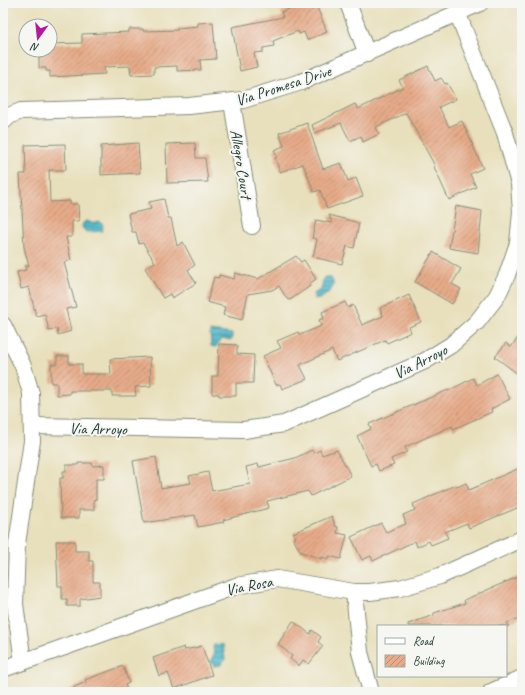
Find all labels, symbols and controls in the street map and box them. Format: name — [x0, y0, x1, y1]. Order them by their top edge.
north arrow — [18, 18, 58, 58]
text: N — [28, 39, 41, 55]
street label: Via Promesa Drive — [233, 61, 335, 111]
street label: Allegro Court — [226, 128, 257, 203]
street label: Via Arroyo — [390, 339, 452, 384]
street label: Via Arroyo — [69, 419, 128, 440]
street label: Via Rosa — [224, 571, 275, 600]
legend — [377, 625, 507, 677]
text: Road — [413, 633, 435, 649]
text: Building — [413, 653, 445, 669]

